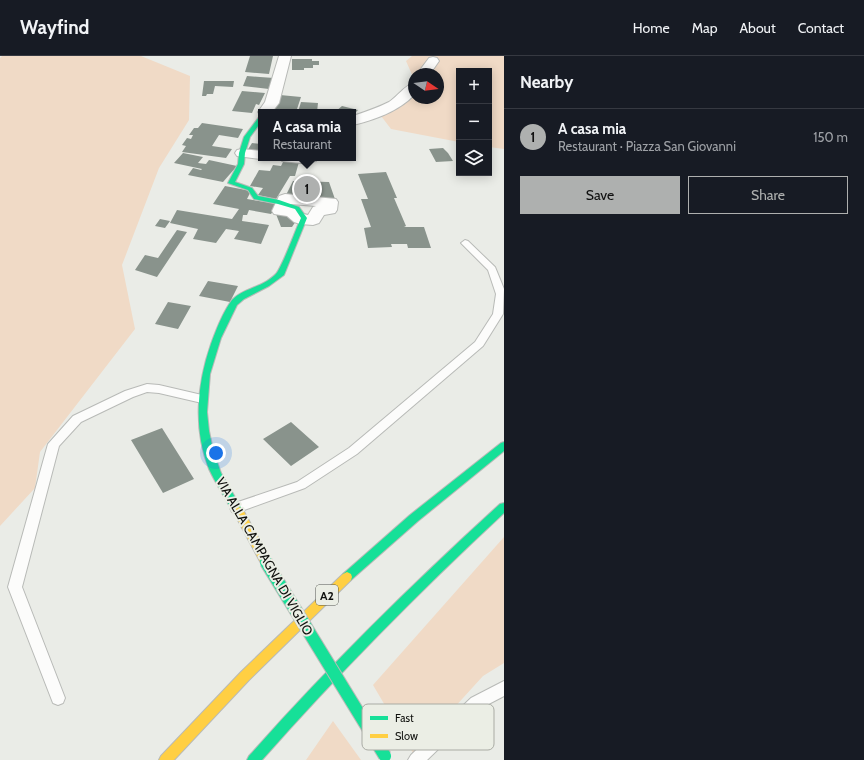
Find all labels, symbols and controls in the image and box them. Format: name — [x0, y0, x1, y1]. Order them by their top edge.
text: Wayfind — [20, 16, 89, 39]
text: Home — [633, 19, 670, 37]
text: Map — [692, 19, 717, 37]
text: About — [739, 19, 776, 37]
text: Contact — [798, 19, 844, 37]
north arrow — [408, 68, 444, 104]
map controls — [456, 68, 492, 176]
button: + — [456, 68, 492, 104]
text: Nearby — [520, 72, 573, 92]
button: − — [456, 104, 492, 140]
popup — [258, 109, 356, 161]
text: A casa mia — [273, 118, 341, 136]
text: A casa mia — [558, 120, 626, 138]
text: 1 — [531, 129, 535, 145]
text: 150 m — [813, 129, 848, 145]
text: Restaurant — [273, 136, 332, 152]
text: Restaurant · Piazza San Giovanni — [558, 138, 736, 154]
button: layers — [456, 140, 492, 176]
pin: 1 — [294, 174, 320, 204]
button: Save — [520, 176, 680, 214]
button: Share — [688, 176, 848, 214]
your location — [206, 443, 226, 463]
street label: VIA ALLA CAMPAGNA DI VIGLIO — [213, 474, 317, 638]
road number: A2 — [316, 585, 338, 605]
legend — [362, 704, 494, 750]
text: Fast — [395, 711, 414, 725]
text: Slow — [395, 729, 418, 743]

